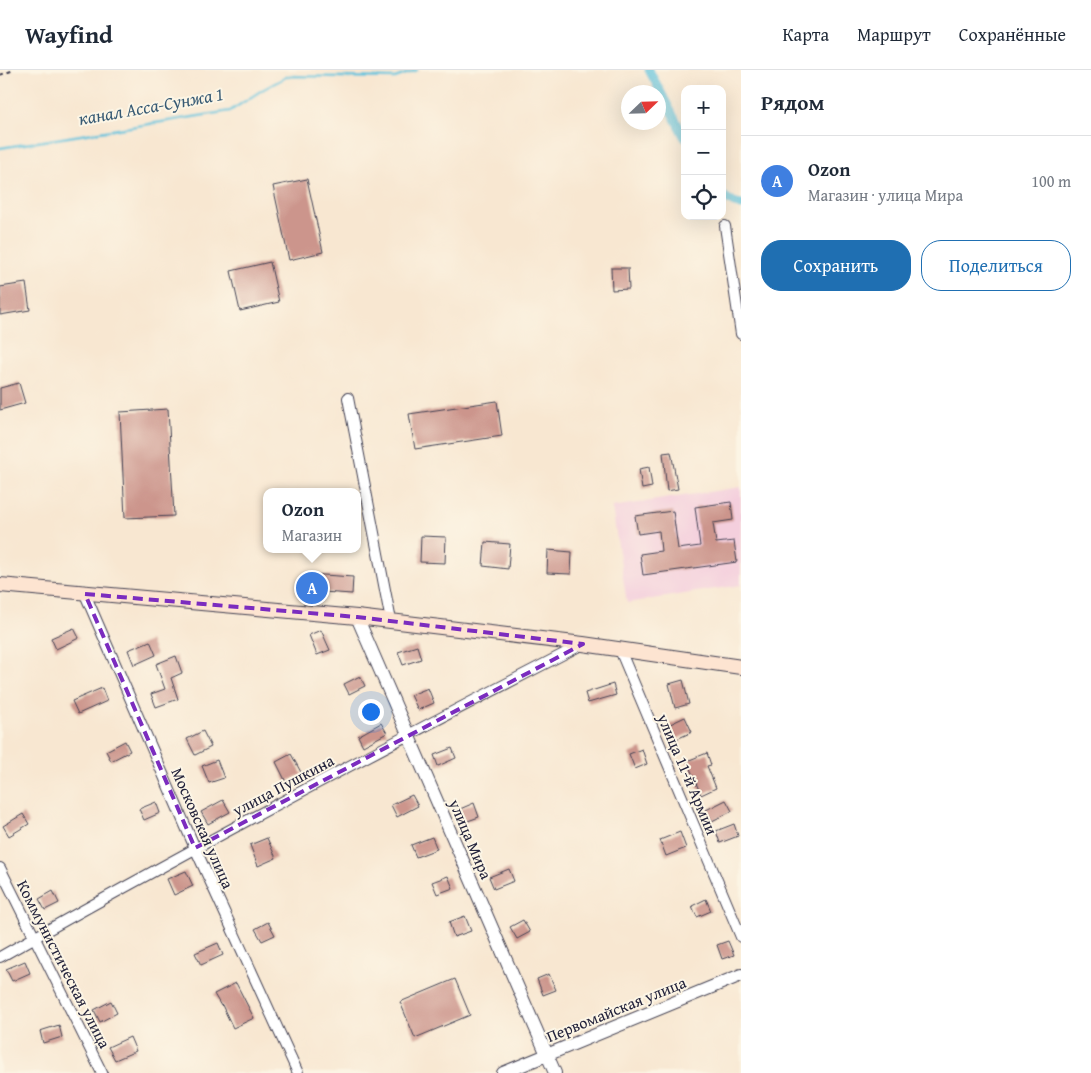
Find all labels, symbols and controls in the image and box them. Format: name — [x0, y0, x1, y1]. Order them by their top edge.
text: Wayfind — [25, 17, 113, 52]
text: Карта — [783, 21, 829, 48]
text: Маршрут — [857, 21, 931, 48]
text: Сохранённые — [959, 21, 1066, 48]
water label: канал Асса-Сунжа 1 — [77, 80, 225, 132]
north arrow — [621, 85, 666, 130]
map controls — [681, 85, 726, 220]
button: + — [681, 85, 726, 130]
text: Рядом — [761, 87, 824, 118]
button: − — [681, 130, 726, 175]
text: Ozon — [808, 155, 850, 183]
text: A — [772, 169, 782, 193]
text: 100 m — [1031, 169, 1071, 193]
button: locate — [681, 175, 726, 220]
text: Магазин · улица Мира — [808, 183, 963, 207]
button: Сохранить — [761, 240, 911, 291]
button: Поделиться — [921, 240, 1071, 291]
popup — [263, 488, 361, 553]
text: Ozon — [282, 495, 324, 523]
text: Магазин — [282, 523, 342, 547]
pin: A — [296, 569, 328, 607]
your location — [358, 699, 384, 725]
street label: улица 11-й Армии — [651, 709, 725, 839]
street label: улица Пушкина — [227, 748, 338, 822]
street label: Московская улица — [166, 764, 241, 893]
street label: улица Мира — [443, 794, 499, 883]
street label: Коммунистическая улица — [11, 876, 117, 1053]
street label: Первомайская улица — [542, 970, 690, 1048]

